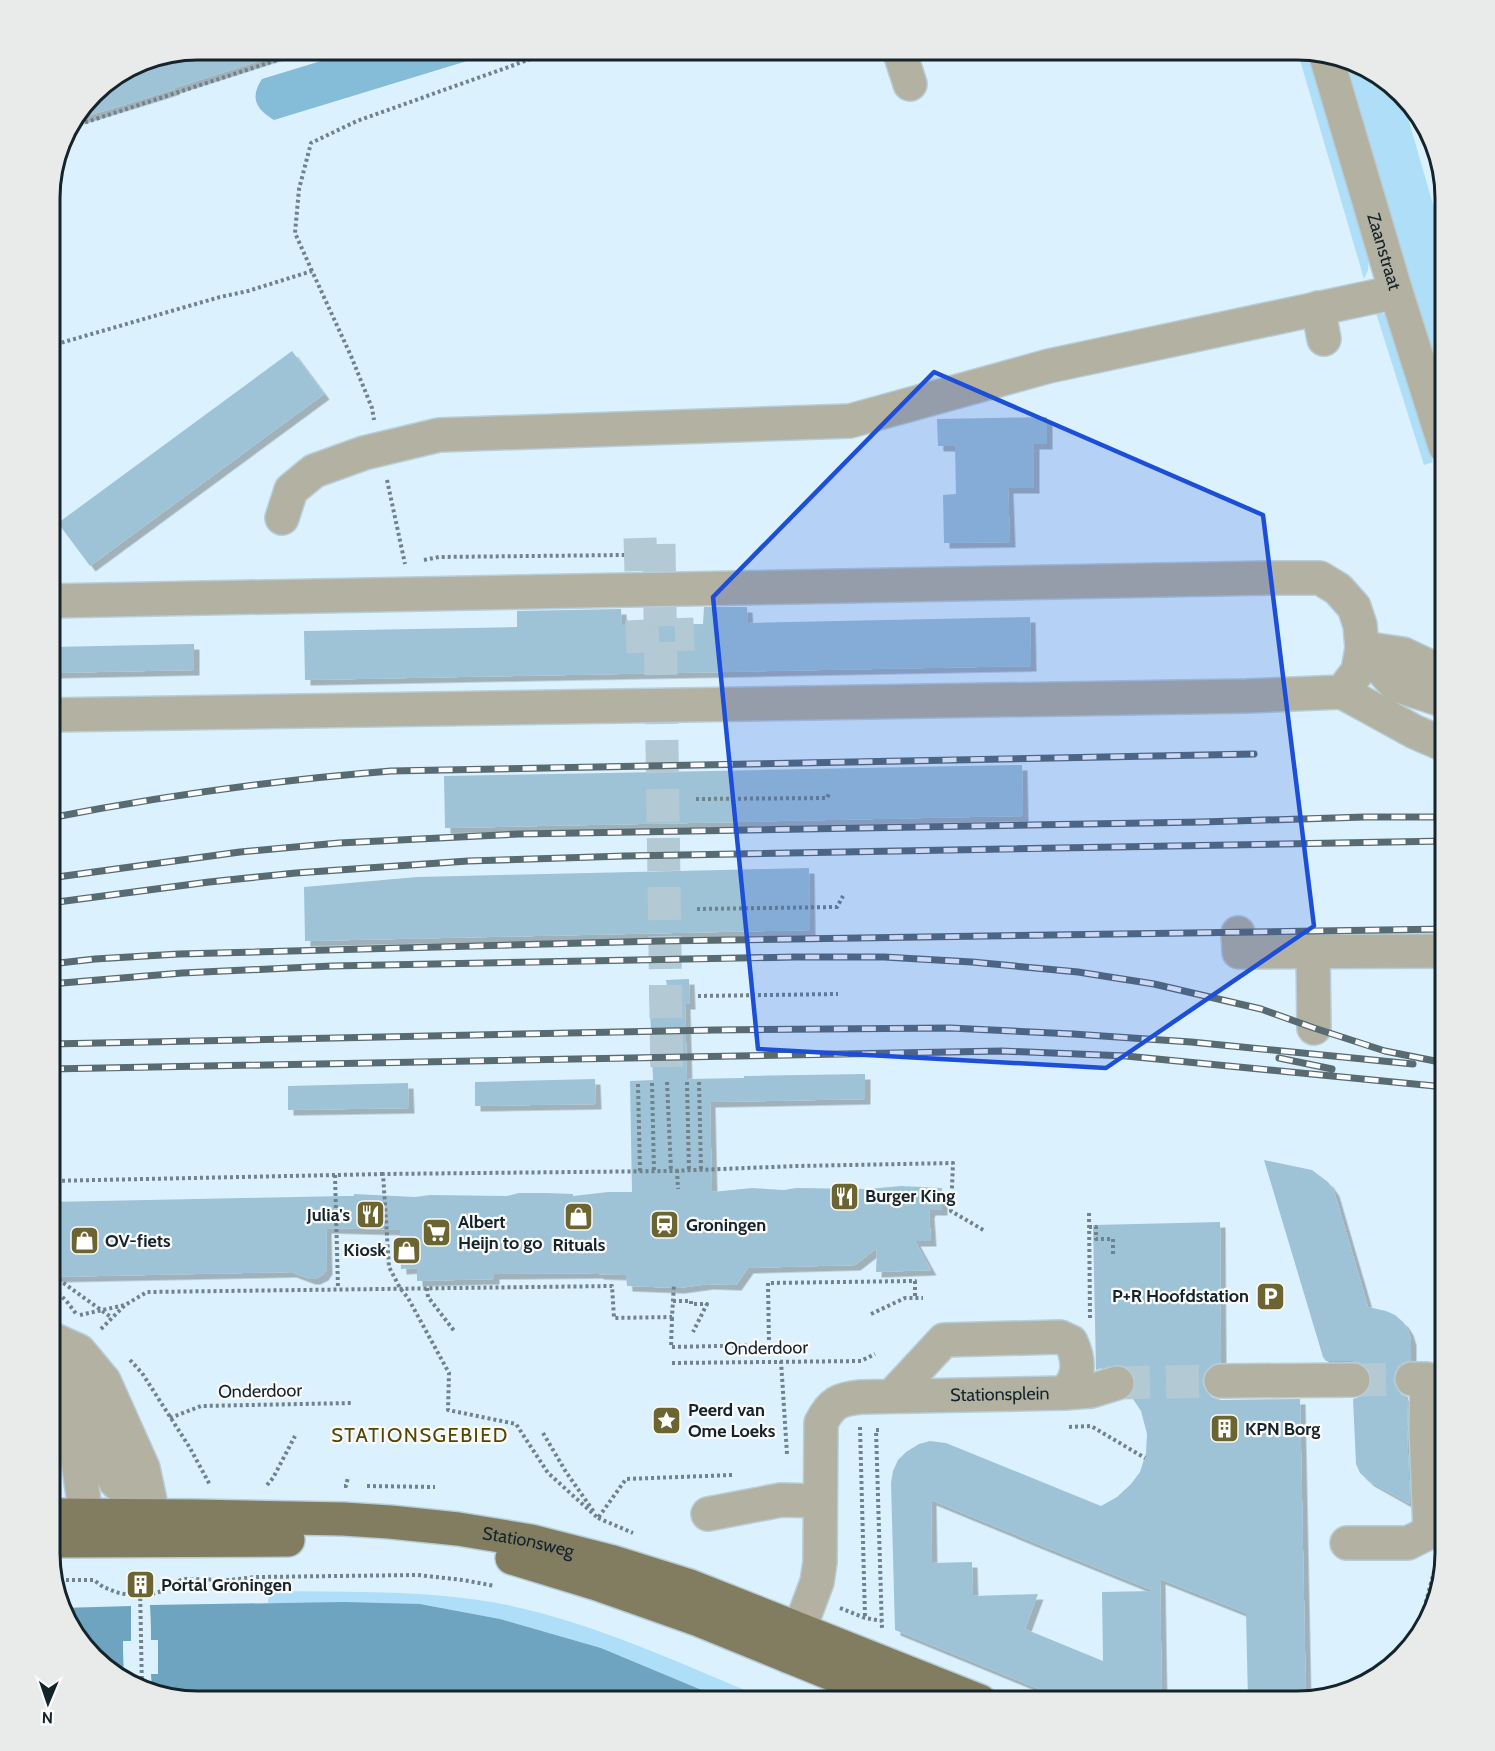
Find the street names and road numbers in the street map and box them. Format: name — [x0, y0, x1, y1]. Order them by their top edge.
street label: Zaanstraat — [1362, 210, 1406, 293]
street label: Onderdoor — [724, 1336, 808, 1360]
street label: Onderdoor — [218, 1379, 302, 1403]
street label: Stationsplein — [950, 1382, 1050, 1406]
street label: Stationsweg — [481, 1522, 578, 1563]

